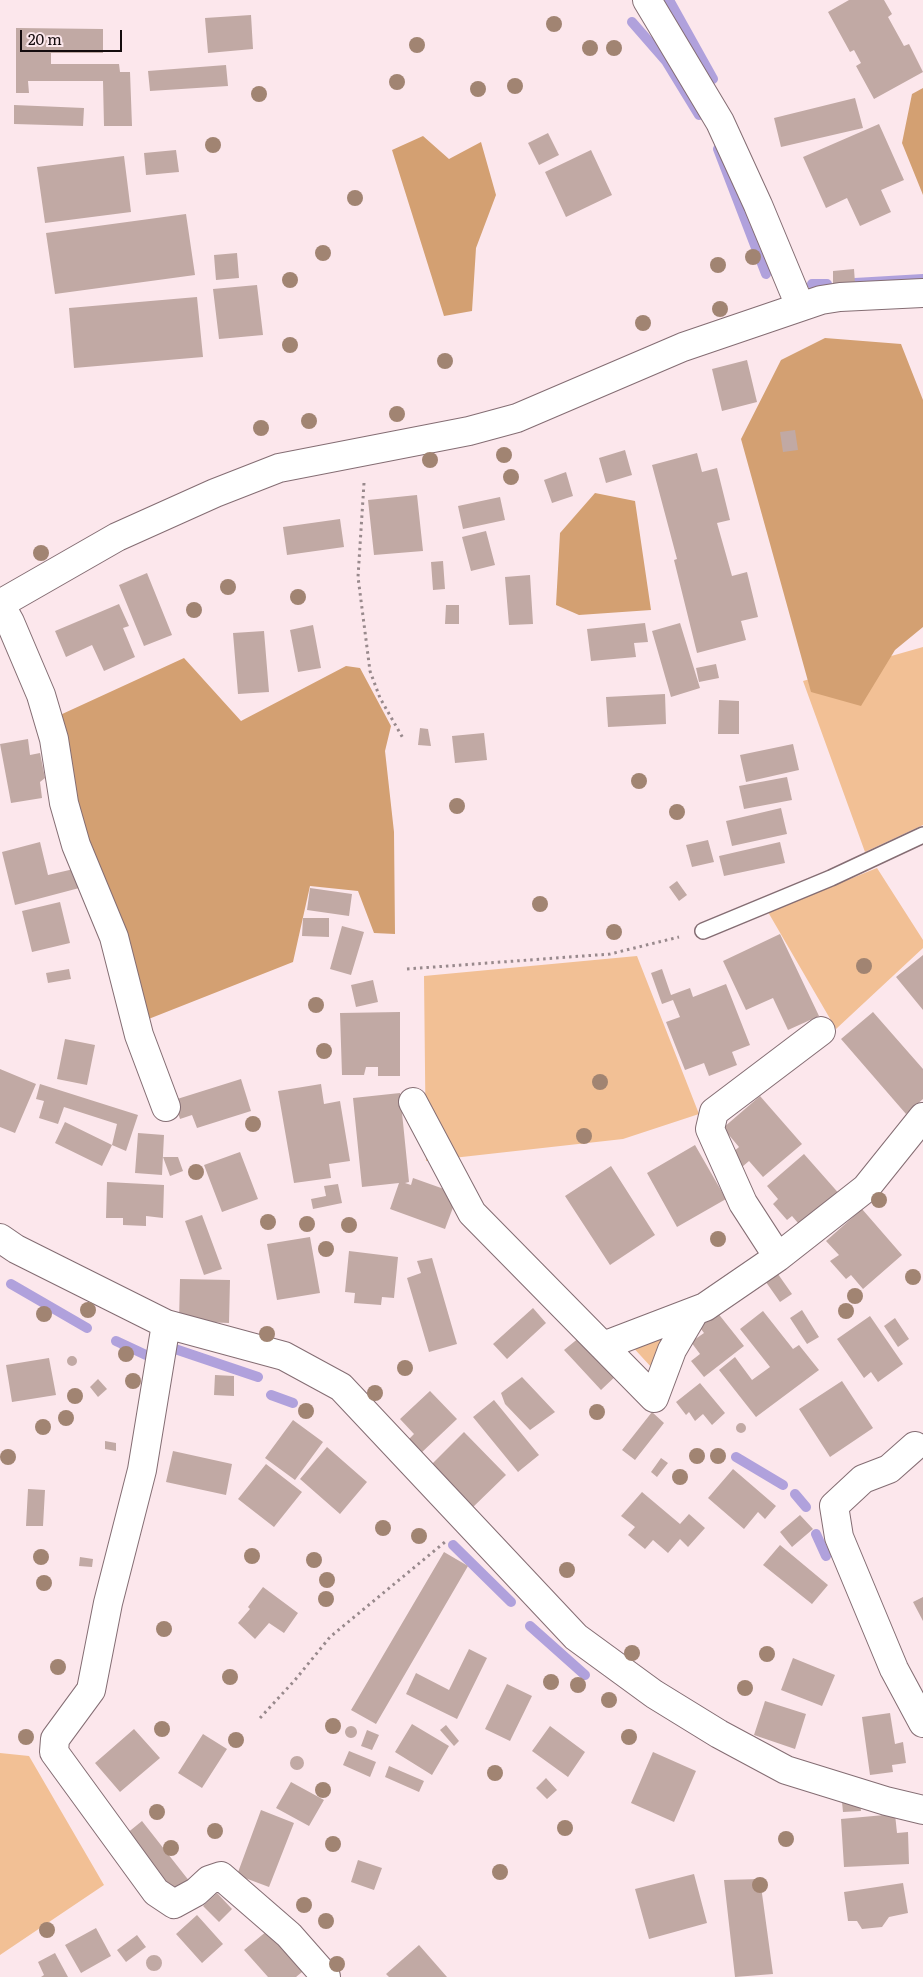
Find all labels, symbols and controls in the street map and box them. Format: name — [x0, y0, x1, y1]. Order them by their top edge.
scale bar — [22, 20, 125, 52]
text: 20 m — [28, 27, 62, 50]

